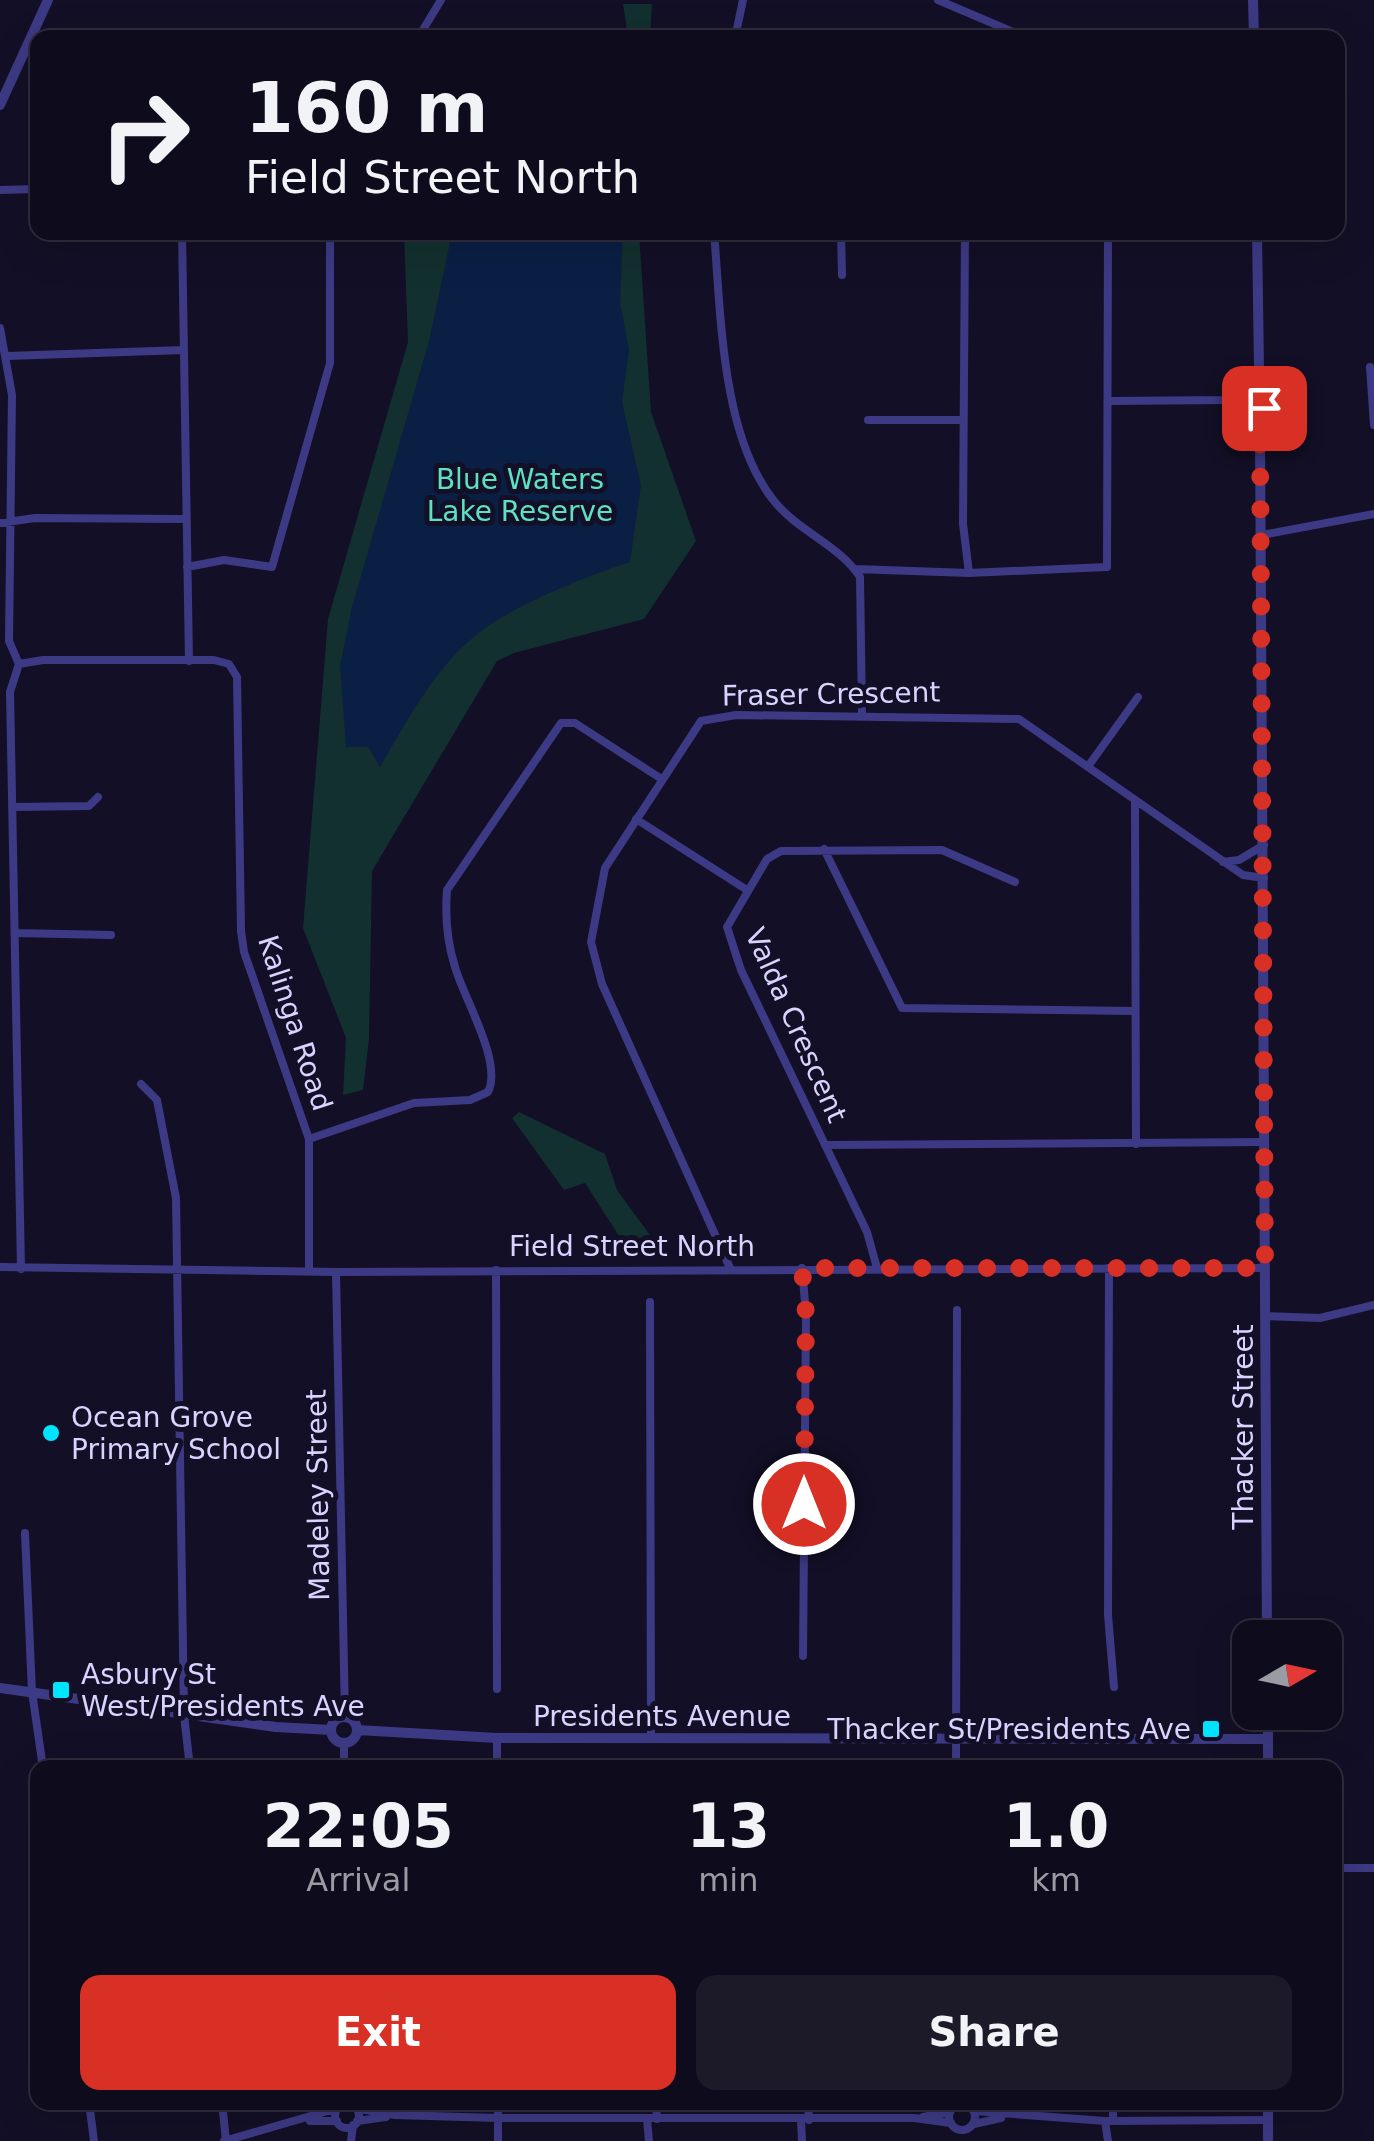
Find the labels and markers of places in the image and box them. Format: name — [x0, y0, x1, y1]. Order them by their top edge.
pin — [1222, 366, 1307, 451]
place label: Ocean Grove Primary School — [71, 1401, 281, 1466]
marker: Ocean Grove Primary School — [40, 1422, 62, 1444]
place label: Asbury St West/Presidents Ave — [81, 1658, 365, 1723]
marker: Asbury St West/Presidents Ave — [50, 1679, 72, 1701]
place label: Thacker St/Presidents Ave — [826, 1713, 1191, 1746]
marker: Thacker St/Presidents Ave — [1200, 1718, 1222, 1740]

